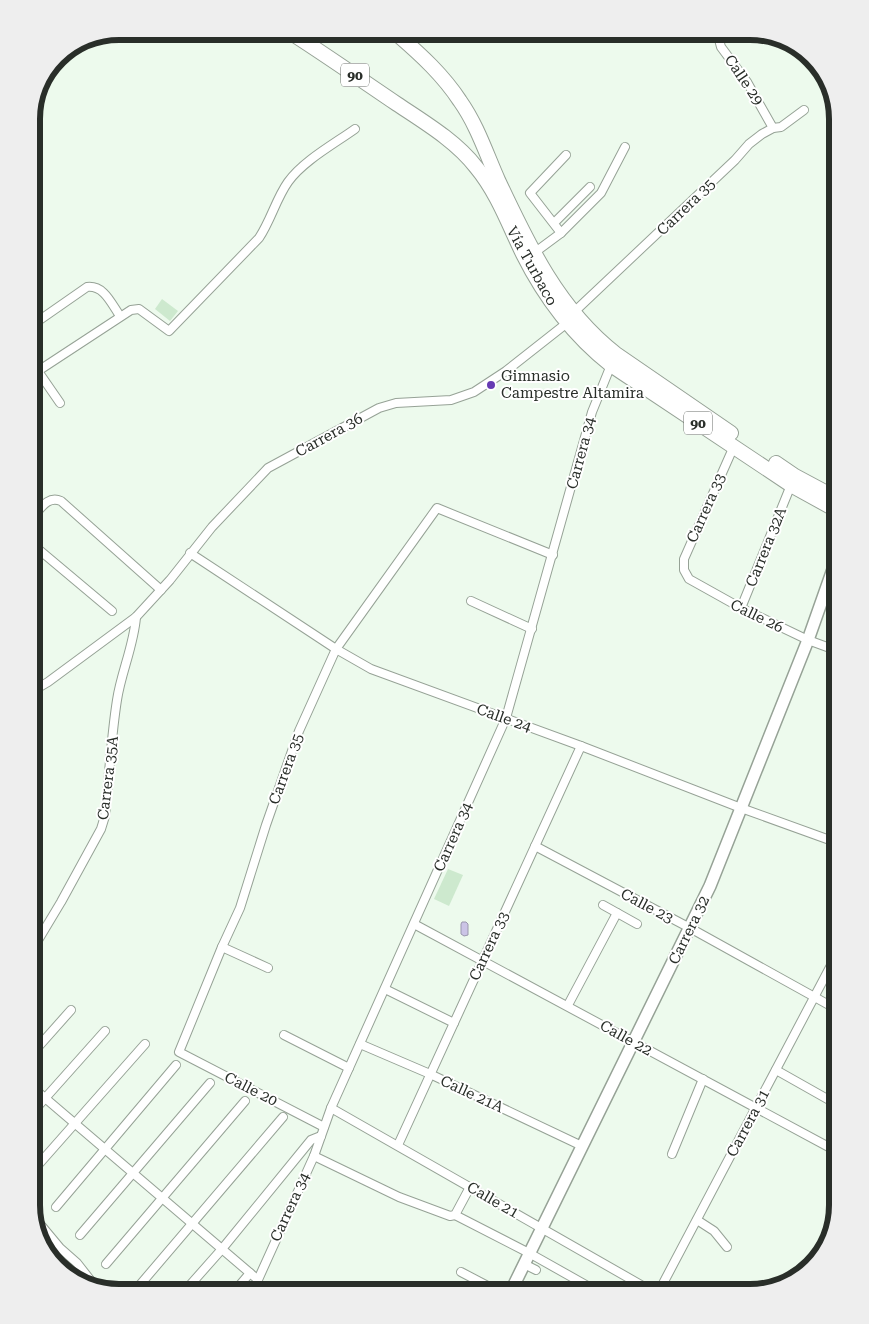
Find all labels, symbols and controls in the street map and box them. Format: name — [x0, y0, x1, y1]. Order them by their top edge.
street label: Calle 29 — [721, 51, 767, 109]
road number: 90 — [341, 64, 369, 86]
street label: Carrera 35 — [653, 175, 719, 239]
street label: Vía Turbaco — [503, 223, 561, 309]
place label: Gimnasio Campestre Altamira — [501, 367, 644, 402]
marker: Gimnasio Campestre Altamira — [485, 379, 497, 391]
street label: Carrera 36 — [292, 409, 366, 461]
road number: 90 — [684, 412, 712, 434]
street label: Carrera 34 — [563, 414, 599, 491]
street label: Carrera 33 — [683, 471, 729, 545]
street label: Carrera 32A — [742, 504, 790, 590]
street label: Calle 26 — [727, 595, 787, 637]
street label: Calle 24 — [474, 700, 534, 736]
street label: Carrera 35 — [265, 731, 307, 807]
street label: Carrera 35A — [94, 734, 122, 821]
street label: Carrera 34 — [430, 799, 477, 874]
street label: Calle 23 — [618, 885, 676, 927]
street label: Carrera 32 — [665, 893, 713, 967]
street label: Carrera 33 — [465, 909, 513, 983]
street label: Calle 22 — [597, 1016, 655, 1060]
street label: Calle 20 — [222, 1068, 280, 1110]
street label: Calle 21A — [438, 1072, 507, 1117]
street label: Carrera 31 — [723, 1086, 773, 1160]
street label: Carrera 34 — [266, 1169, 314, 1244]
street label: Calle 21 — [464, 1178, 522, 1222]

